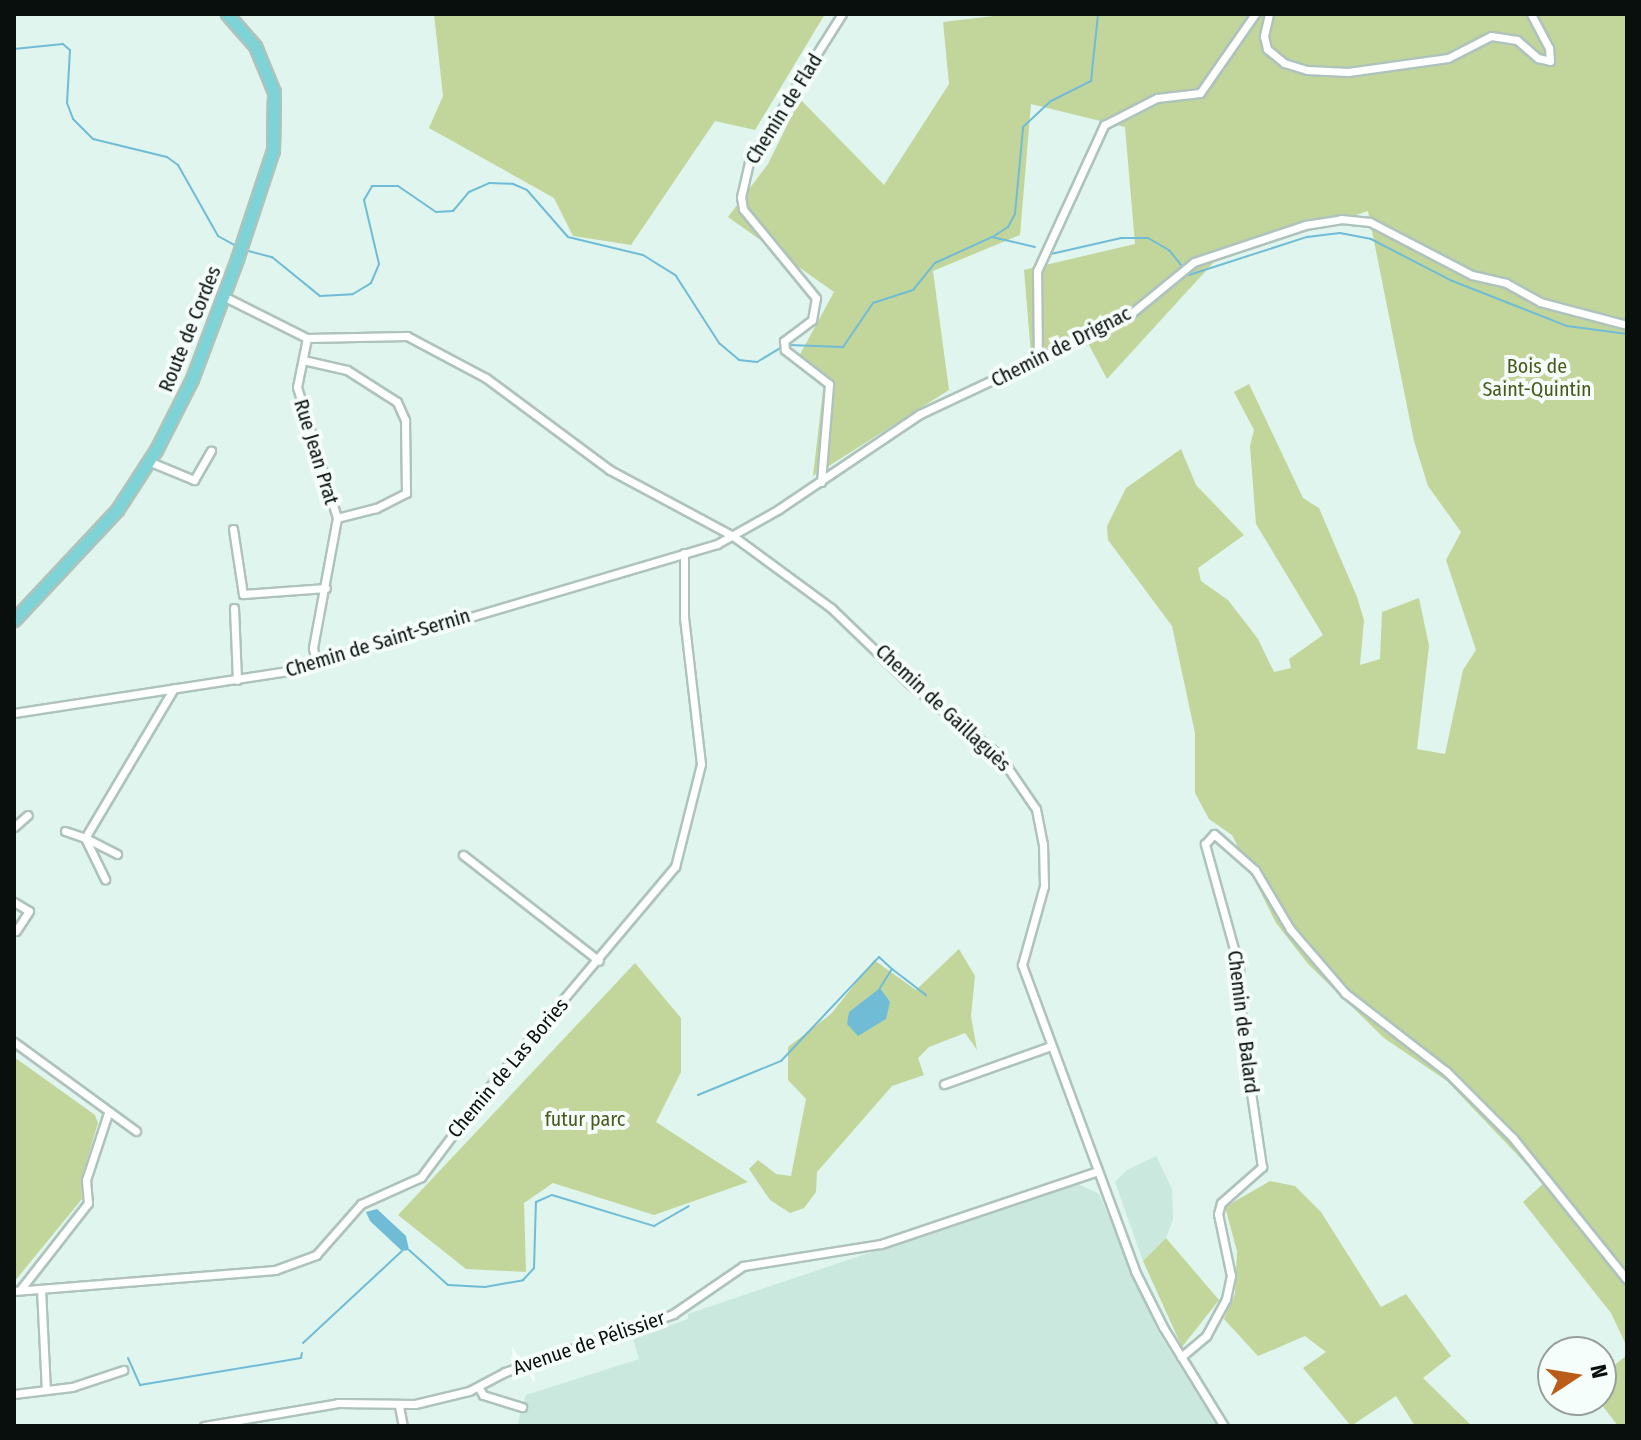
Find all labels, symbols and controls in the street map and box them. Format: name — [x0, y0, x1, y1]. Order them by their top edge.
street label: Chemin de Flad — [741, 49, 827, 169]
street label: Route de Cordes — [154, 263, 226, 395]
street label: Chemin de Drignac — [987, 302, 1135, 392]
park label: Bois de Saint-Quintin — [1482, 354, 1592, 401]
street label: Rue Jean Prat — [289, 396, 343, 508]
street label: Chemin de Saint-Sernin — [283, 603, 473, 683]
street label: Chemin de Gaillaguès — [871, 639, 1015, 777]
street label: Chemin de Balard — [1222, 949, 1264, 1095]
street label: Chemin de Las Bories — [443, 993, 573, 1143]
park label: futur parc — [545, 1107, 625, 1131]
street label: Avenue de Pélissier — [510, 1306, 668, 1380]
north arrow — [1537, 1336, 1617, 1416]
text: N — [1584, 1362, 1614, 1381]

